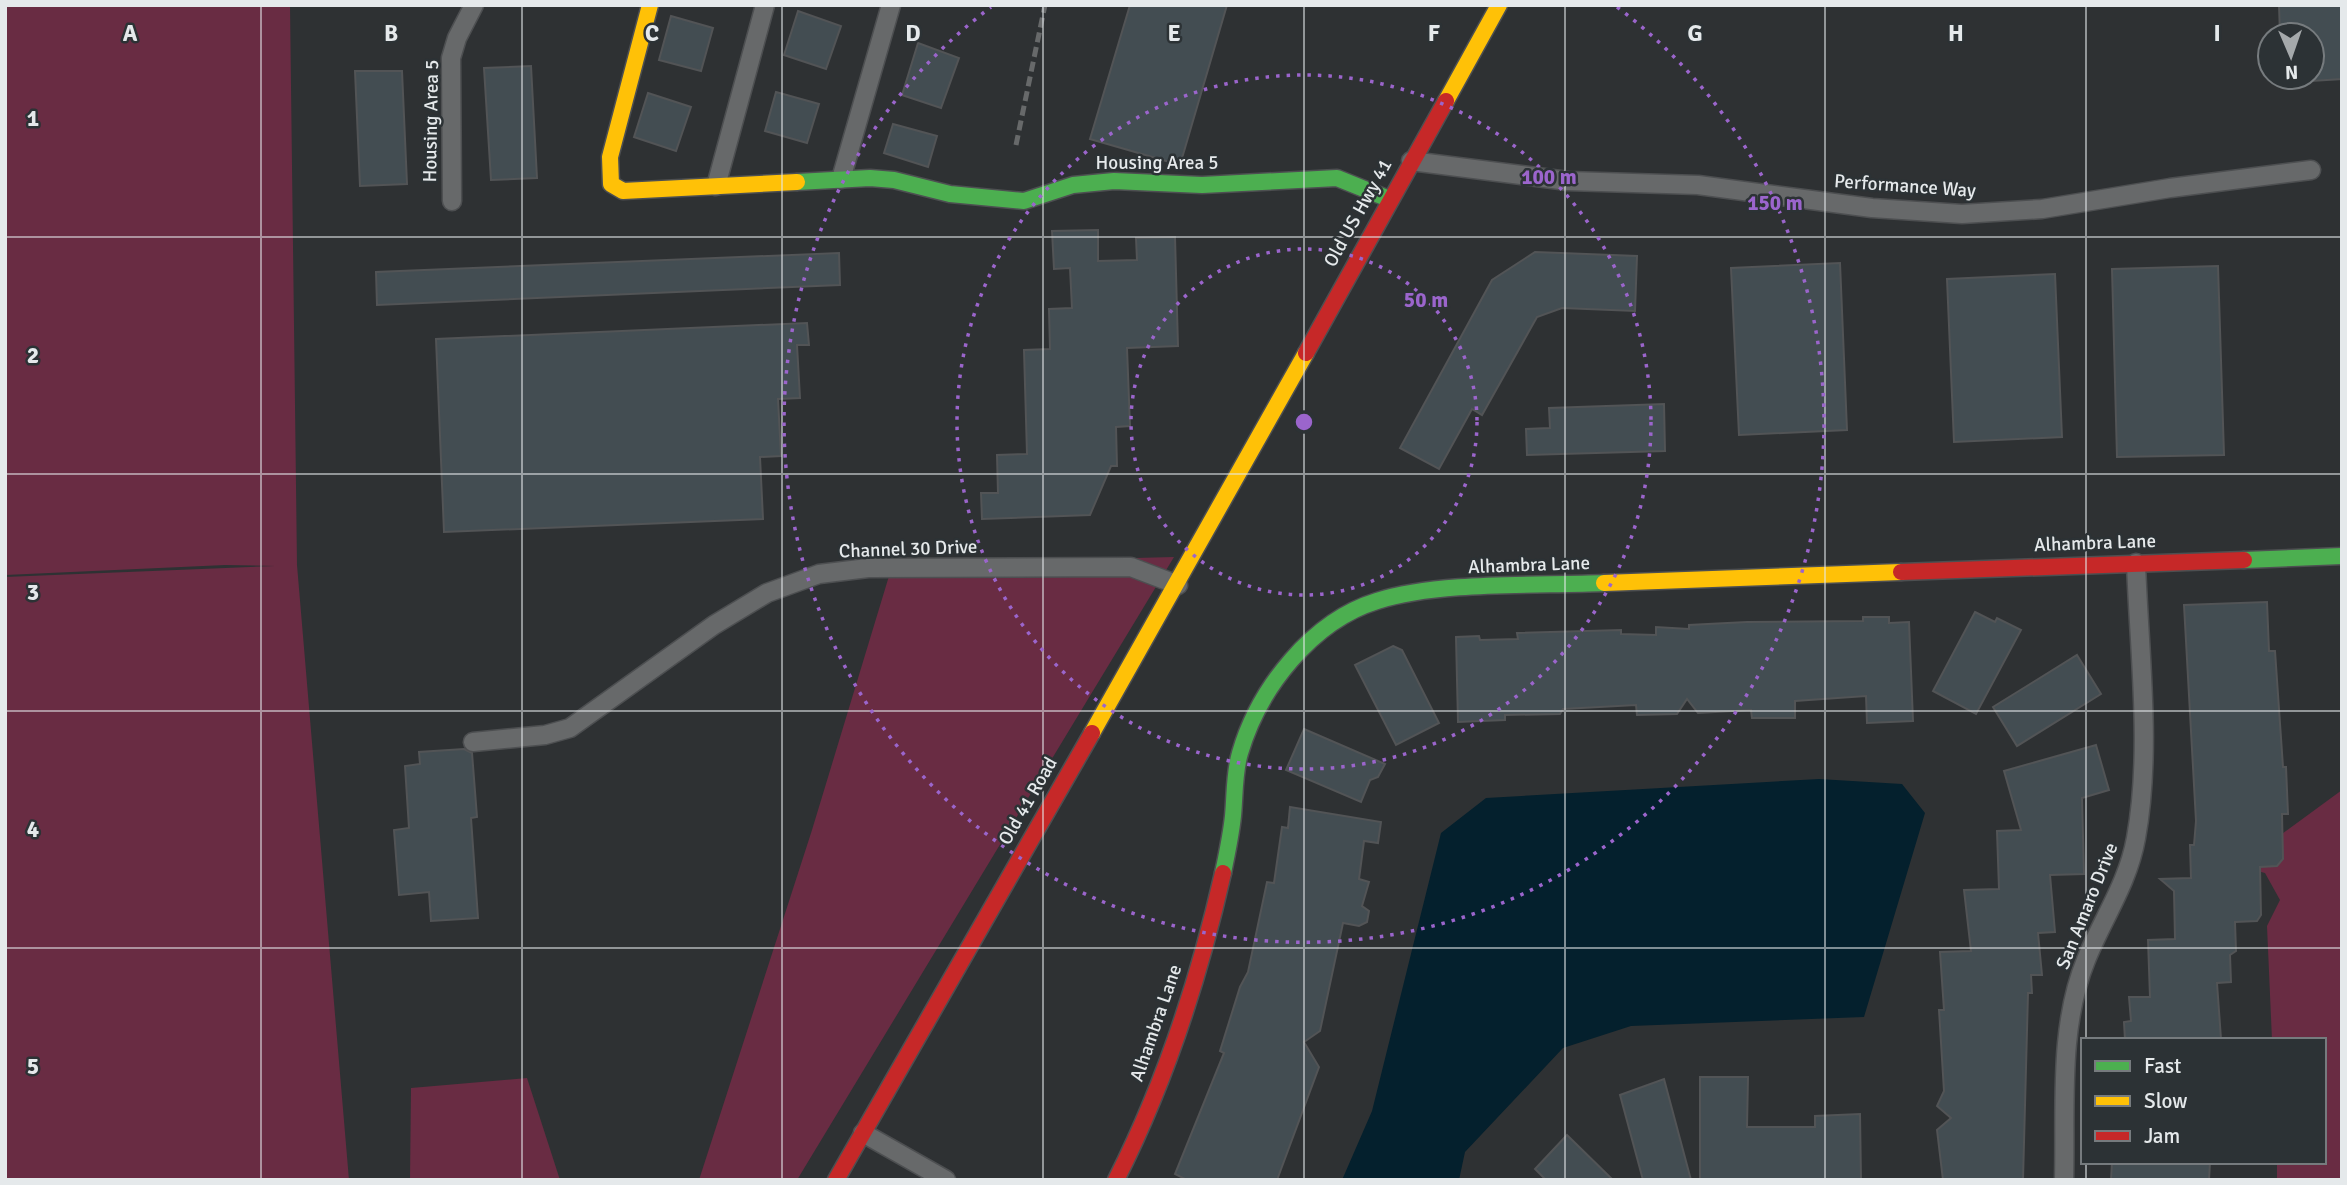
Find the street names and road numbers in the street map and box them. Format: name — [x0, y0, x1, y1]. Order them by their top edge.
street label: Housing Area 5 — [418, 59, 444, 183]
street label: Housing Area 5 — [1096, 151, 1219, 175]
street label: Old US Hwy 41 — [1318, 155, 1398, 271]
street label: Performance Way — [1833, 169, 1977, 203]
street label: Alhambra Lane — [2034, 529, 2156, 557]
street label: Channel 30 Drive — [838, 535, 978, 563]
street label: Alhambra Lane — [1468, 551, 1590, 579]
street label: Old 41 Road — [993, 753, 1063, 849]
street label: San Amaro Drive — [2051, 839, 2123, 973]
street label: Alhambra Lane — [1125, 961, 1187, 1085]

